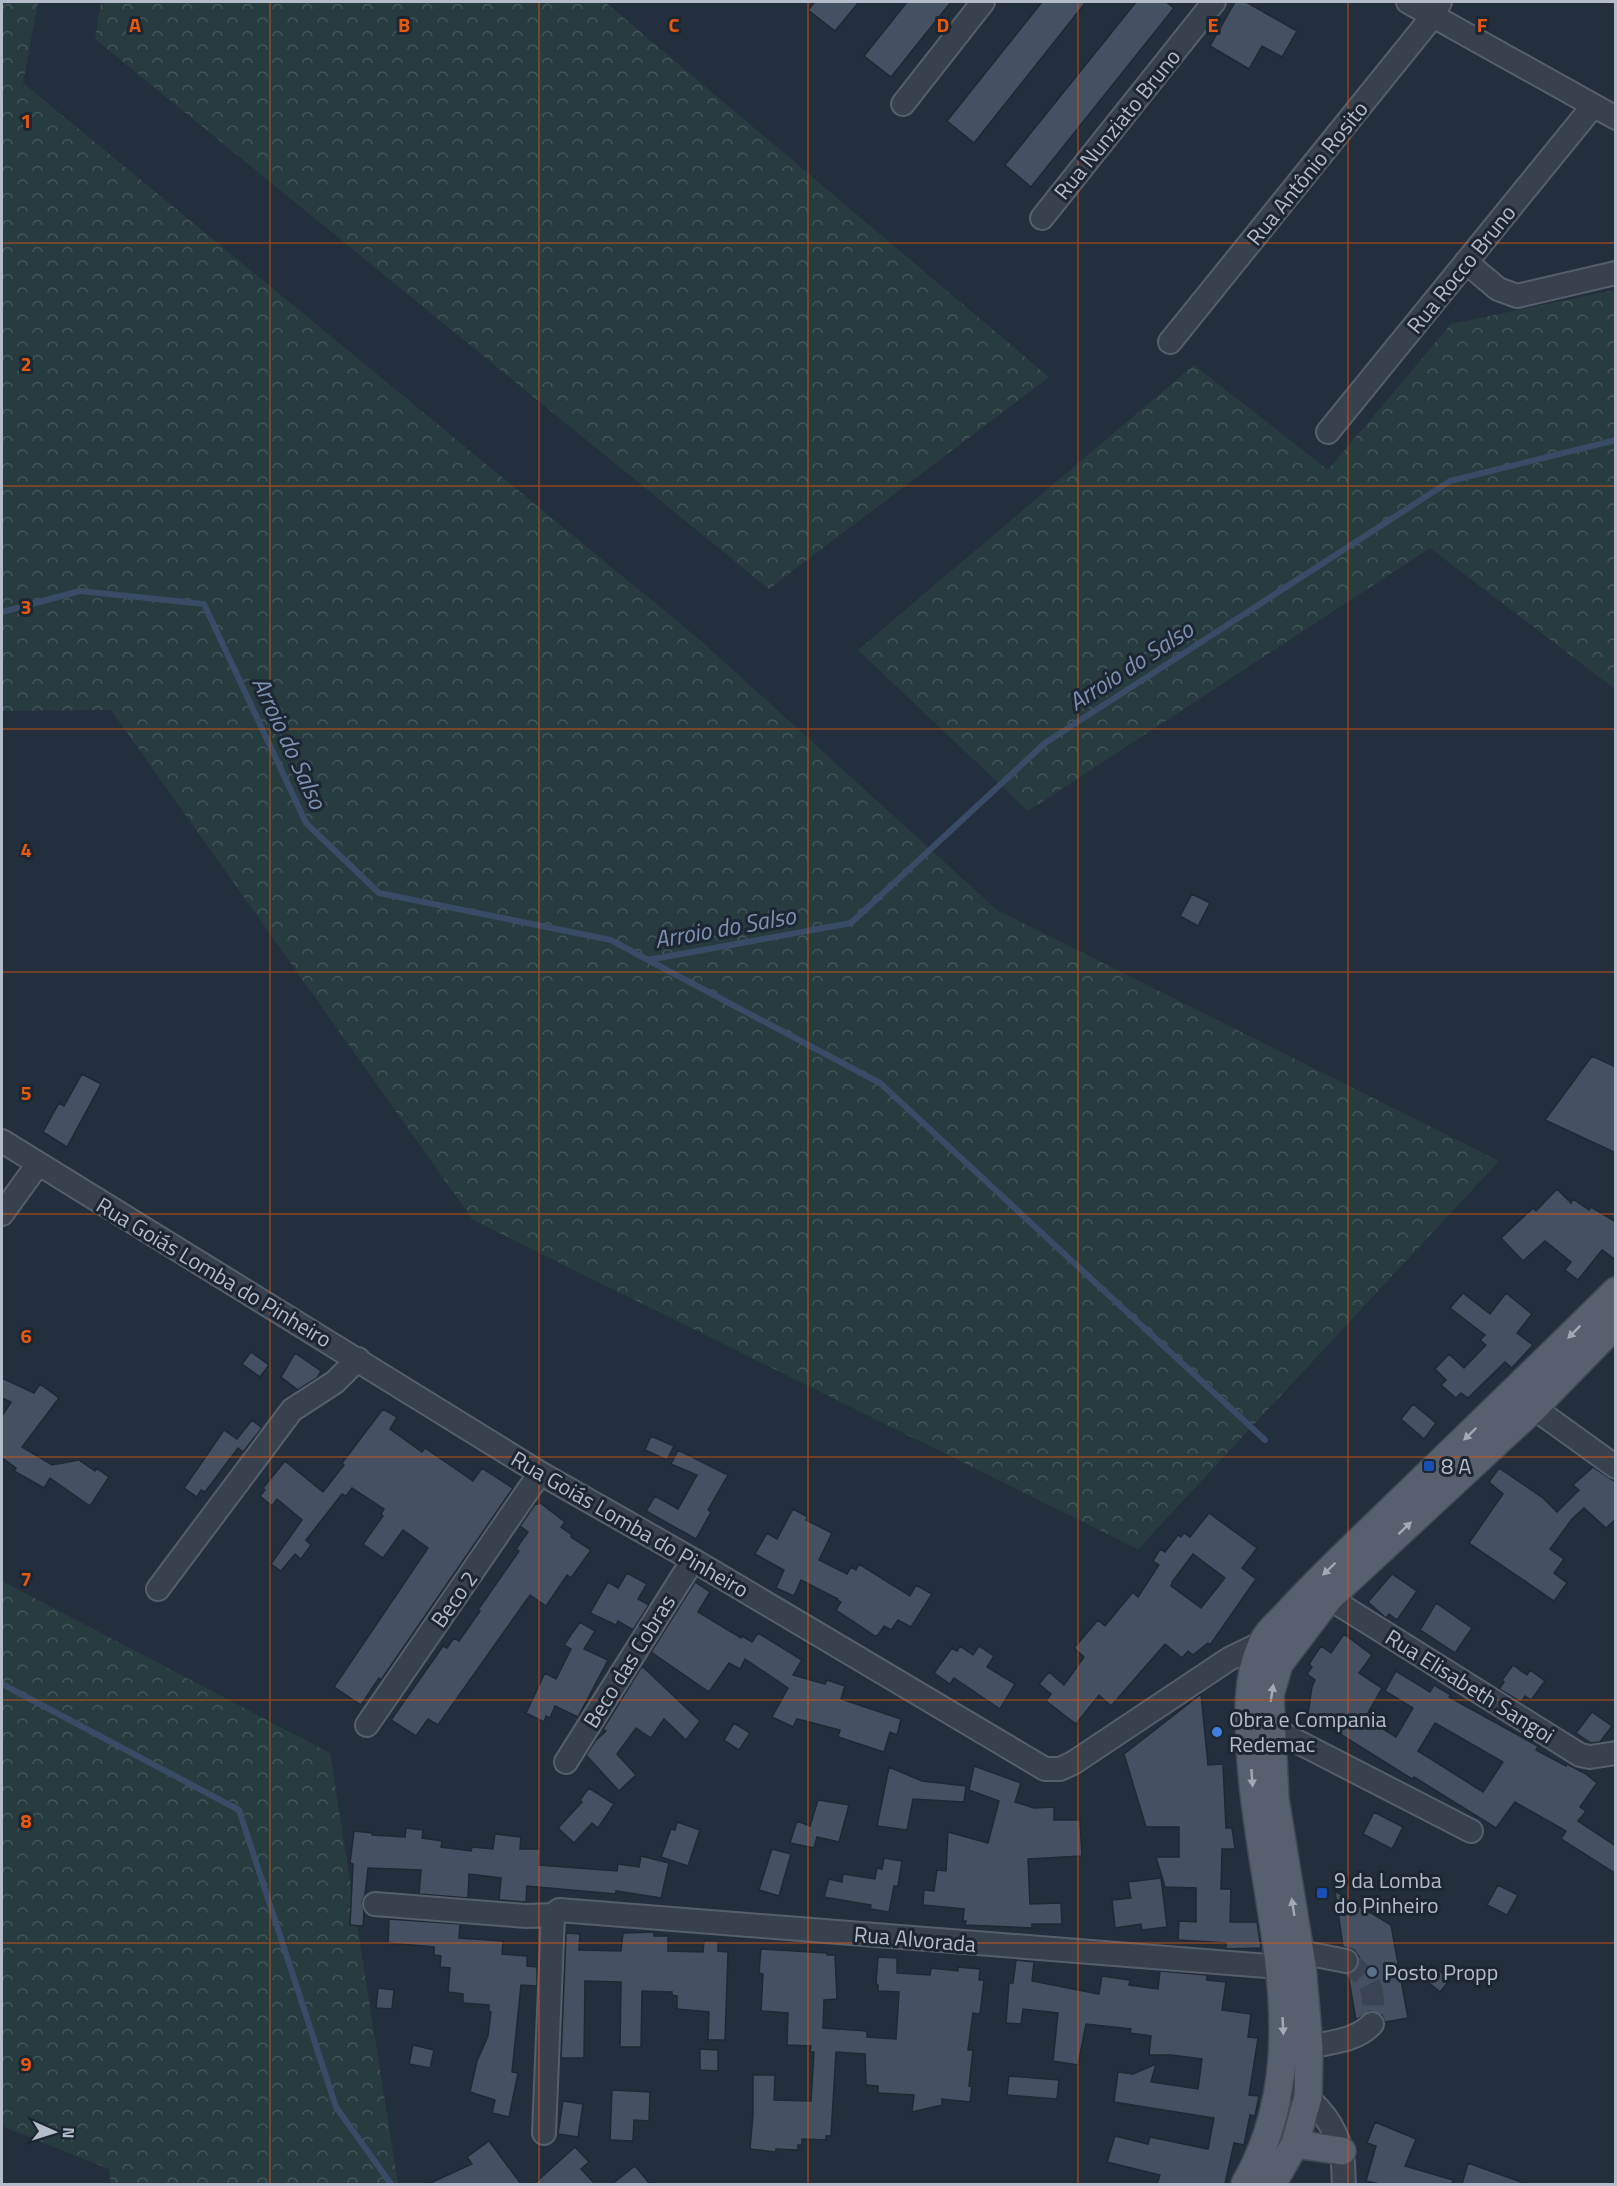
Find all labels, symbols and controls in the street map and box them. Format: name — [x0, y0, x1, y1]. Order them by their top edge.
text: A — [129, 9, 141, 40]
text: B — [398, 9, 410, 40]
text: C — [669, 9, 680, 40]
text: D — [937, 9, 949, 40]
text: E — [1207, 9, 1219, 40]
text: F — [1477, 9, 1488, 40]
street label: Rua Nunziato Bruno — [1045, 41, 1189, 207]
street label: Rua Antônio Rosito — [1238, 93, 1376, 253]
text: 1 — [20, 105, 32, 136]
street label: Rua Rocco Bruno — [1398, 197, 1524, 341]
text: 2 — [20, 348, 32, 379]
text: 3 — [20, 591, 32, 622]
water label: Arroio do Salso — [1061, 611, 1201, 719]
water label: Arroio do Salso — [243, 670, 337, 816]
text: 4 — [20, 834, 32, 865]
water label: Arroio do Salso — [652, 897, 799, 957]
text: 5 — [20, 1077, 32, 1108]
street label: Rua Goiás Lomba do Pinheiro — [90, 1188, 338, 1356]
text: 6 — [20, 1320, 32, 1351]
one-way arrow — [1567, 1325, 1582, 1339]
one-way arrow — [1463, 1427, 1477, 1441]
street label: Rua Goiás Lomba do Pinheiro — [505, 1442, 755, 1606]
place label: 8 A — [1441, 1449, 1471, 1483]
marker: 8 A — [1422, 1459, 1436, 1473]
one-way arrow — [1397, 1521, 1412, 1535]
one-way arrow — [1323, 1562, 1337, 1576]
text: 7 — [20, 1563, 32, 1594]
street label: Beco 2 — [422, 1563, 486, 1635]
street label: Beco das Cobras — [574, 1587, 684, 1735]
street label: Rua Elisabeth Sangoi — [1379, 1620, 1561, 1752]
one-way arrow — [1268, 1683, 1277, 1702]
place label: Obra e Compania Redemac — [1229, 1702, 1387, 1761]
marker: Obra e Compania Redemac — [1210, 1725, 1224, 1739]
one-way arrow — [1248, 1769, 1257, 1788]
text: 8 — [20, 1805, 32, 1836]
place label: 9 da Lomba do Pinheiro — [1334, 1863, 1442, 1922]
marker: 9 da Lomba do Pinheiro — [1315, 1886, 1329, 1900]
one-way arrow — [1288, 1898, 1297, 1917]
street label: Rua Alvorada — [852, 1917, 978, 1961]
place label: Posto Propp — [1384, 1955, 1498, 1989]
marker: Posto Propp — [1365, 1965, 1379, 1979]
one-way arrow — [1279, 2016, 1288, 2035]
text: 9 — [20, 2048, 32, 2079]
north arrow — [24, 2102, 84, 2162]
text: N — [57, 2127, 81, 2139]

